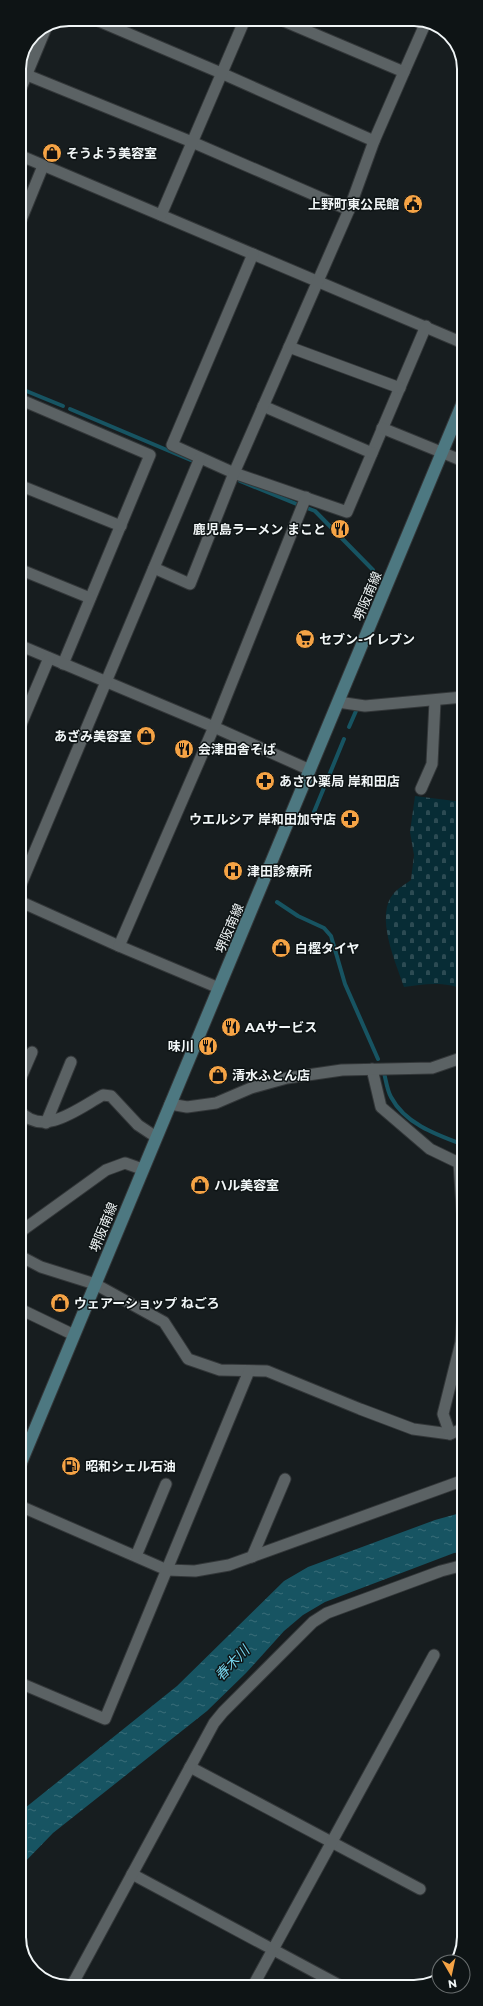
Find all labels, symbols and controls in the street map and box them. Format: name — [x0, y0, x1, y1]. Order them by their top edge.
shop icon: そうよう美容室 — [41, 142, 63, 164]
place label: そうよう美容室 — [66, 145, 157, 161]
public building icon: 上野町東公民館 — [402, 193, 424, 215]
place label: 上野町東公民館 — [308, 196, 399, 212]
restaurant icon: 鹿児島ラーメン まこと — [329, 518, 351, 540]
place label: 鹿児島ラーメン まこと — [193, 521, 326, 537]
street label: 堺阪南線 — [349, 569, 385, 623]
supermarket icon: セブン-イレブン — [294, 628, 316, 650]
place label: セブン-イレブン — [319, 631, 415, 647]
shop icon: あざみ美容室 — [135, 725, 157, 747]
place label: あざみ美容室 — [54, 728, 132, 744]
restaurant icon: 会津田舎そば — [173, 738, 195, 760]
place label: 会津田舎そば — [198, 741, 276, 757]
pharmacy icon: あさひ薬局 岸和田店 — [254, 770, 276, 792]
place label: あさひ薬局 岸和田店 — [279, 773, 400, 789]
pharmacy icon: ウエルシア 岸和田加守店 — [339, 808, 361, 830]
place label: ウエルシア 岸和田加守店 — [189, 811, 336, 827]
hospital icon: 津田診療所 — [222, 860, 244, 882]
place label: 津田診療所 — [247, 863, 312, 879]
street label: 堺阪南線 — [211, 901, 247, 955]
shop icon: 白樫タイヤ — [270, 937, 292, 959]
place label: 白樫タイヤ — [295, 940, 360, 956]
restaurant icon: AAサービス — [220, 1016, 242, 1038]
place label: AAサービス — [244, 1019, 317, 1035]
restaurant icon: 味川 — [197, 1035, 219, 1057]
place label: 味川 — [168, 1038, 194, 1054]
shop icon: 清水ふとん店 — [207, 1064, 229, 1086]
place label: 清水ふとん店 — [232, 1067, 310, 1083]
shop icon: ハル美容室 — [189, 1174, 211, 1196]
place label: ハル美容室 — [214, 1177, 279, 1193]
street label: 堺阪南線 — [86, 1200, 120, 1254]
shop icon: ウェアーショップ ねごろ — [49, 1292, 71, 1314]
place label: ウェアーショップ ねごろ — [74, 1295, 220, 1311]
fuel station icon: 昭和シェル石油 — [60, 1455, 82, 1477]
place label: 昭和シェル石油 — [85, 1458, 176, 1474]
water label: 春木川 — [211, 1640, 254, 1684]
north arrow — [431, 1954, 471, 1994]
text: N — [447, 1976, 458, 1991]

